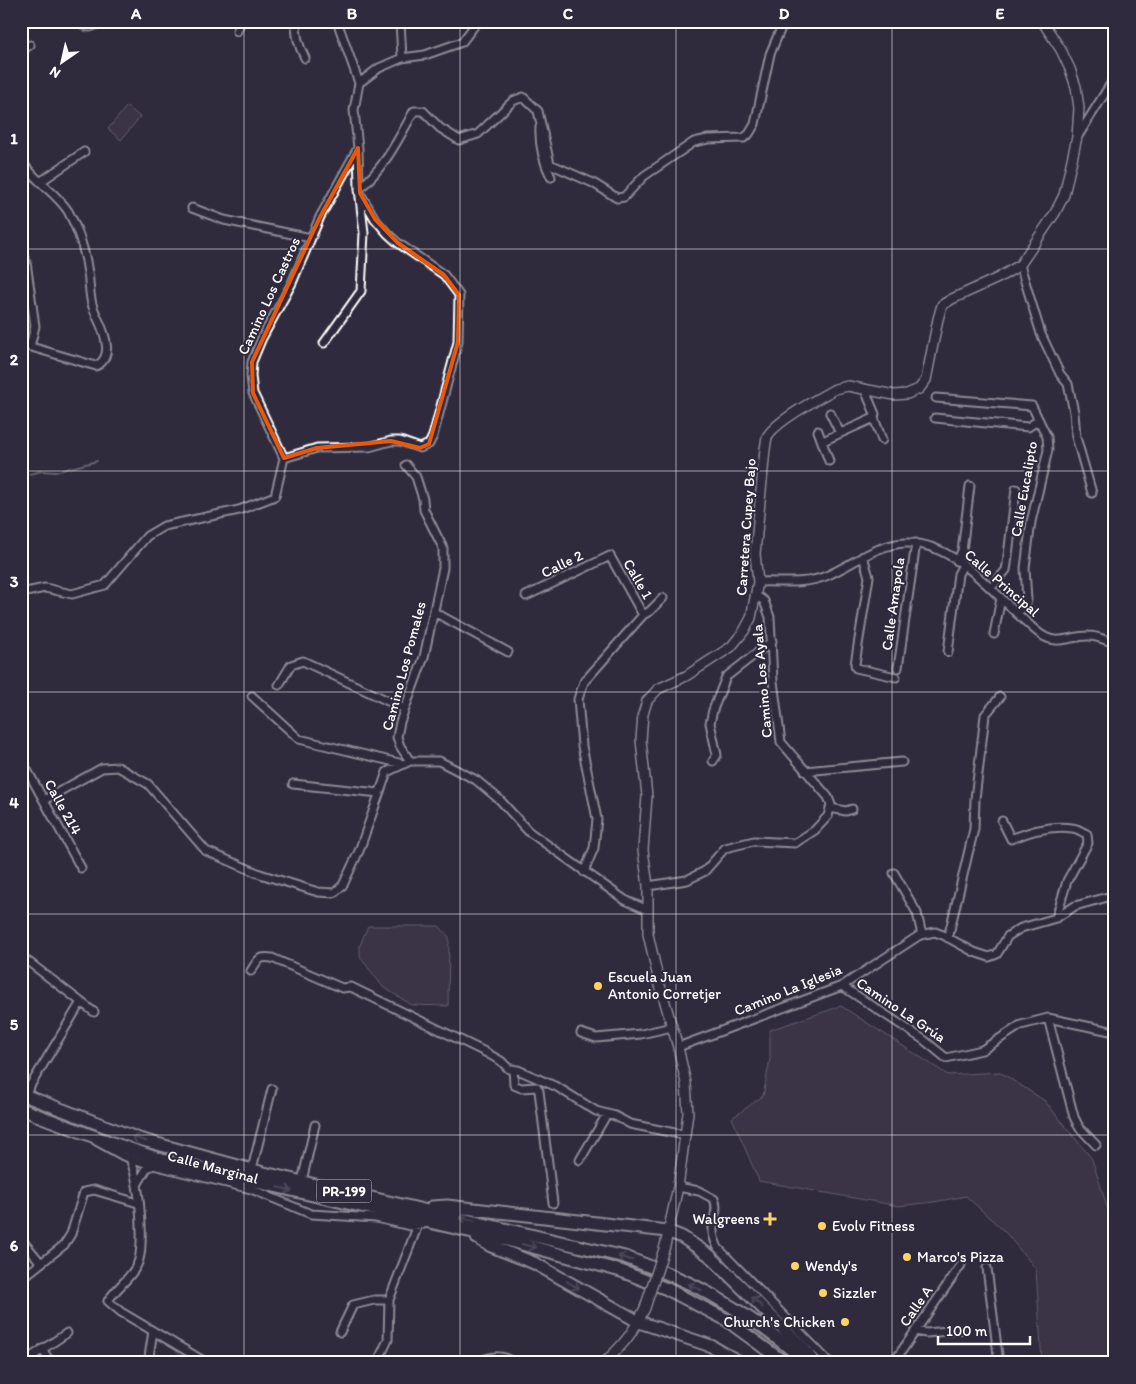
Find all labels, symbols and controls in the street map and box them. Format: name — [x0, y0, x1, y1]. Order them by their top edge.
text: A — [130, 4, 142, 23]
text: B — [347, 4, 358, 23]
text: C — [563, 4, 574, 23]
text: D — [779, 4, 790, 23]
text: E — [996, 4, 1005, 23]
north arrow — [38, 38, 88, 88]
text: N — [46, 63, 64, 82]
text: 1 — [10, 129, 18, 148]
street label: Camino Los Castros — [234, 234, 304, 358]
text: 2 — [10, 350, 19, 369]
street label: Calle Eucalipto — [1007, 440, 1041, 538]
street label: Carretera Cupey Bajo — [732, 458, 760, 596]
street label: Calle 2 — [538, 546, 586, 582]
street label: Calle Principal — [961, 546, 1044, 621]
street label: Calle 1 — [619, 556, 657, 602]
street label: Calle Amapola — [878, 556, 909, 652]
text: 3 — [10, 572, 19, 591]
street label: Camino Los Pomales — [378, 599, 430, 733]
street label: Camino Los Ayala — [748, 623, 776, 739]
street label: Calle 214 — [41, 776, 85, 838]
text: 4 — [9, 793, 19, 812]
street label: Camino La Iglesia — [731, 960, 845, 1020]
place label: Escuela Juan Antonio Corretjer — [608, 968, 721, 1003]
street label: Camino La Grúa — [853, 974, 950, 1047]
marker: Escuela Juan Antonio Corretjer — [592, 980, 604, 992]
text: 5 — [10, 1015, 19, 1034]
one-way arrow — [132, 1134, 148, 1143]
street label: Calle Marginal — [166, 1146, 261, 1188]
road number: PR-199 — [316, 1180, 372, 1202]
one-way arrow — [277, 1185, 293, 1194]
place label: Walgreens — [693, 1210, 760, 1228]
marker: Walgreens — [764, 1213, 776, 1225]
one-way arrow — [460, 1214, 476, 1223]
place label: Evolv Fitness — [832, 1217, 915, 1235]
marker: Evolv Fitness — [816, 1220, 828, 1232]
text: 6 — [10, 1236, 19, 1255]
one-way arrow — [520, 1242, 536, 1252]
place label: Marco's Pizza — [917, 1248, 1004, 1266]
marker: Marco's Pizza — [901, 1251, 913, 1263]
one-way arrow — [617, 1252, 633, 1262]
place label: Wendy's — [805, 1257, 858, 1275]
marker: Wendy's — [789, 1260, 801, 1272]
one-way arrow — [565, 1280, 579, 1290]
one-way arrow — [687, 1281, 702, 1291]
street label: Calle A — [895, 1282, 937, 1330]
place label: Sizzler — [833, 1284, 876, 1302]
marker: Sizzler — [817, 1287, 829, 1299]
one-way arrow — [750, 1296, 763, 1308]
place label: Church's Chicken — [724, 1313, 835, 1331]
scale bar — [938, 1314, 1031, 1346]
marker: Church's Chicken — [839, 1316, 851, 1328]
text: 100 m — [946, 1322, 988, 1340]

